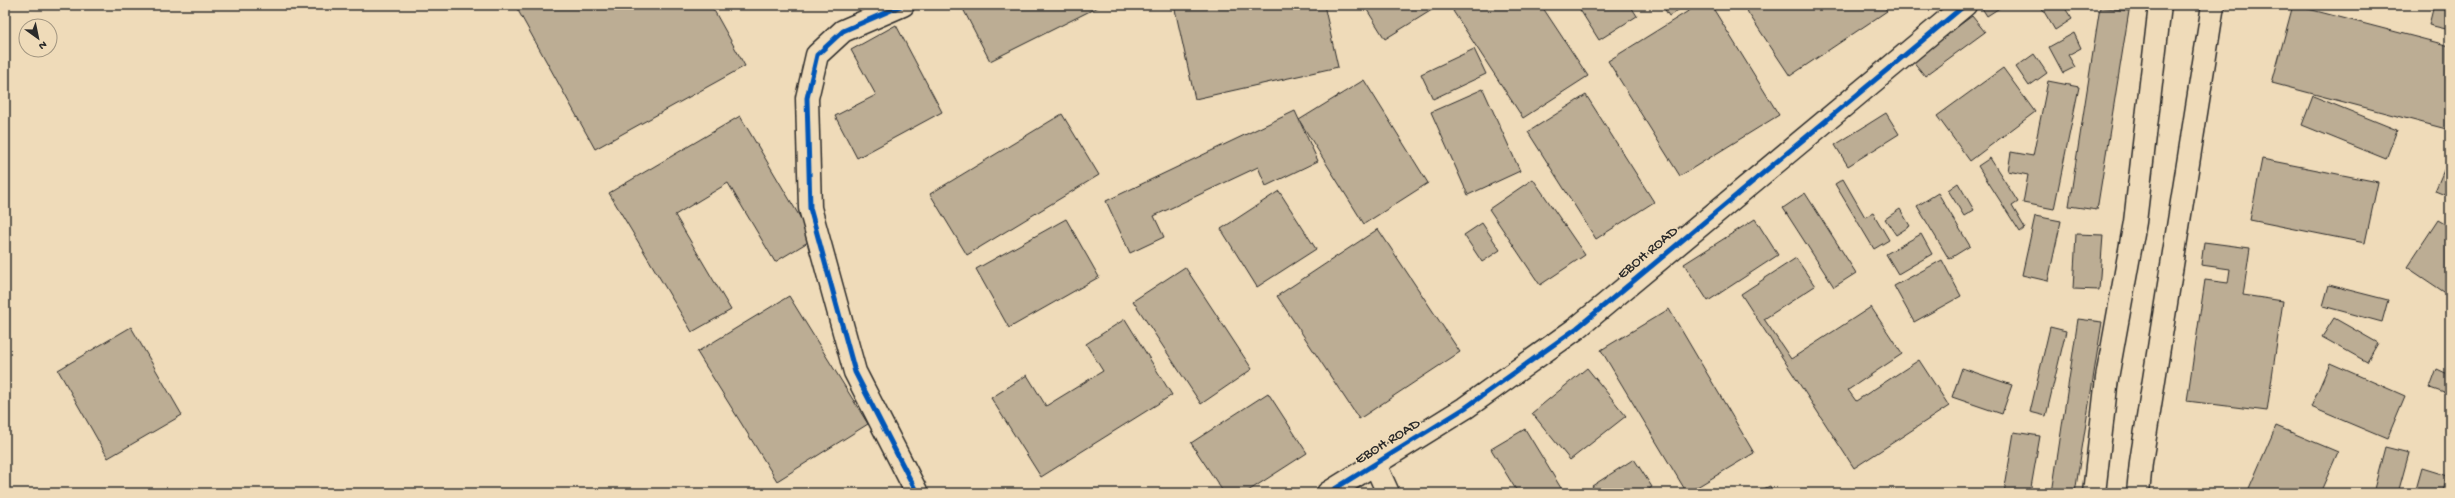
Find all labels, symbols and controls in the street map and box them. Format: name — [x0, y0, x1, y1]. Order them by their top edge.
north arrow — [18, 18, 58, 58]
text: N — [36, 38, 49, 52]
street label: EBOH ROAD — [1614, 222, 1682, 284]
street label: EBOH ROAD — [1352, 415, 1424, 469]

